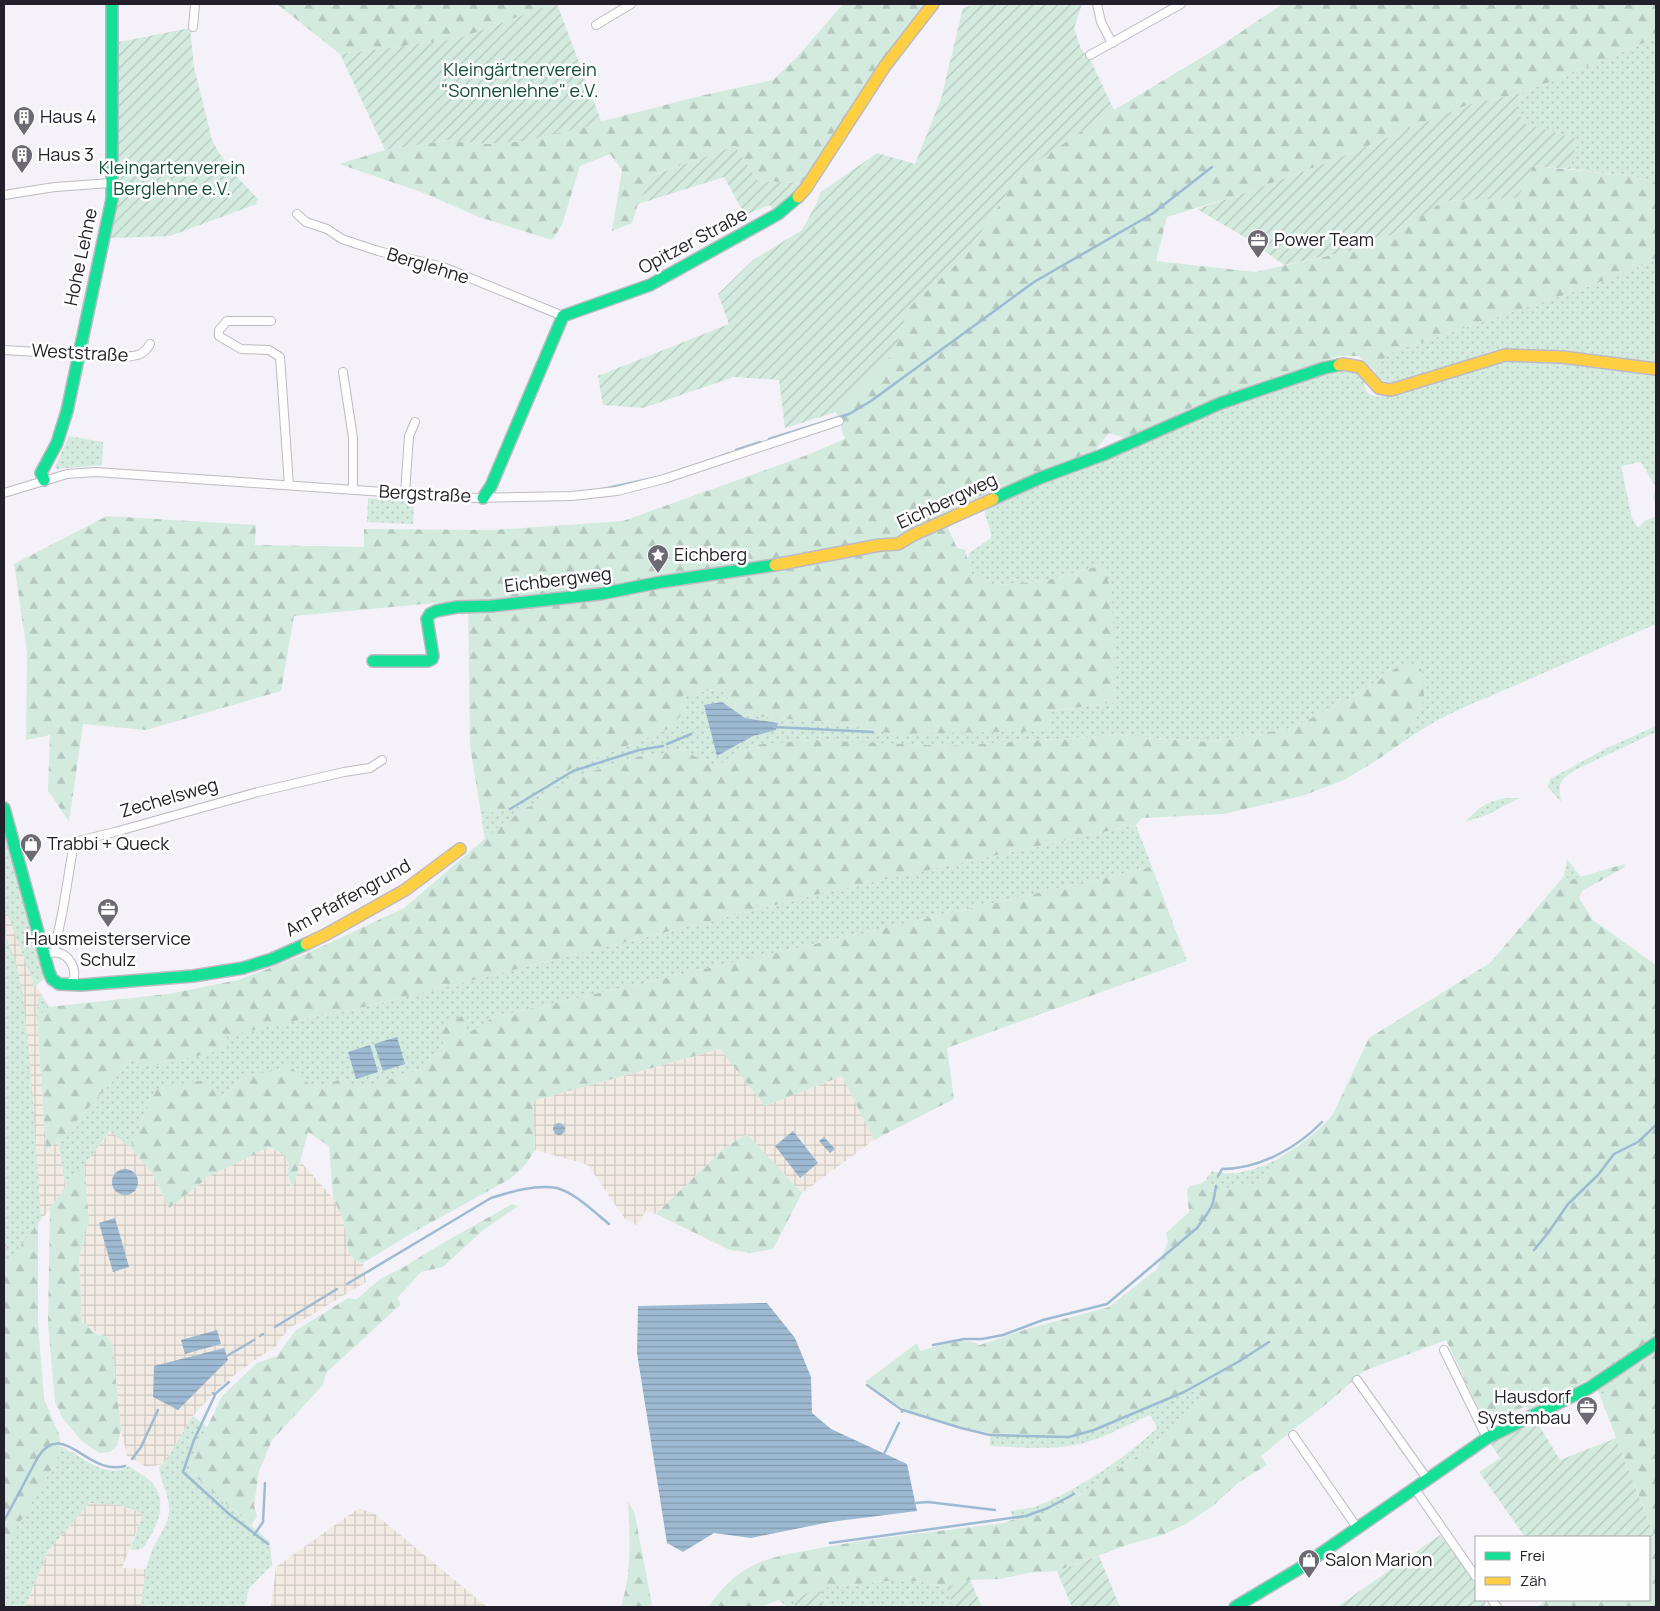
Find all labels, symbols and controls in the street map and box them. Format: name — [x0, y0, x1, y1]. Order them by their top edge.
park label: Kleingärtnerverein "Sonnenlehne" e.V. — [441, 57, 599, 102]
place label: Haus 4 — [40, 104, 97, 128]
building icon: Haus 4 — [12, 105, 36, 136]
place label: Haus 3 — [38, 142, 94, 166]
building icon: Haus 3 — [10, 143, 34, 174]
park label: Kleingartenverein Berglehne e.V. — [99, 155, 245, 200]
street label: Opitzer Straße — [634, 201, 751, 279]
street label: Hohe Lehne — [58, 206, 102, 308]
place label: Power Team — [1274, 227, 1374, 251]
office icon: Power Team — [1246, 228, 1270, 259]
street label: Berglehne — [384, 241, 472, 289]
street label: Weststraße — [31, 337, 129, 367]
street label: Eichbergweg — [893, 466, 1000, 534]
street label: Bergstraße — [378, 479, 472, 507]
place label: Eichberg — [674, 542, 747, 566]
place icon: Eichberg — [646, 543, 670, 574]
street label: Eichbergweg — [503, 561, 613, 597]
street label: Zechelsweg — [117, 772, 220, 822]
place label: Trabbi + Queck — [47, 831, 170, 855]
shop icon: Trabbi + Queck — [19, 832, 43, 863]
street label: Am Pfaffengrund — [281, 853, 414, 941]
office icon: Hausmeisterservice Schulz — [96, 897, 120, 928]
place label: Hausmeisterservice Schulz — [25, 926, 191, 971]
place label: Hausdorf Systembau — [1477, 1384, 1572, 1429]
office icon: Hausdorf Systembau — [1575, 1395, 1599, 1426]
legend — [1475, 1536, 1650, 1601]
text: Frei — [1520, 1545, 1545, 1566]
place label: Salon Marion — [1325, 1547, 1432, 1571]
shop icon: Salon Marion — [1297, 1548, 1321, 1579]
text: Zäh — [1520, 1570, 1547, 1591]

